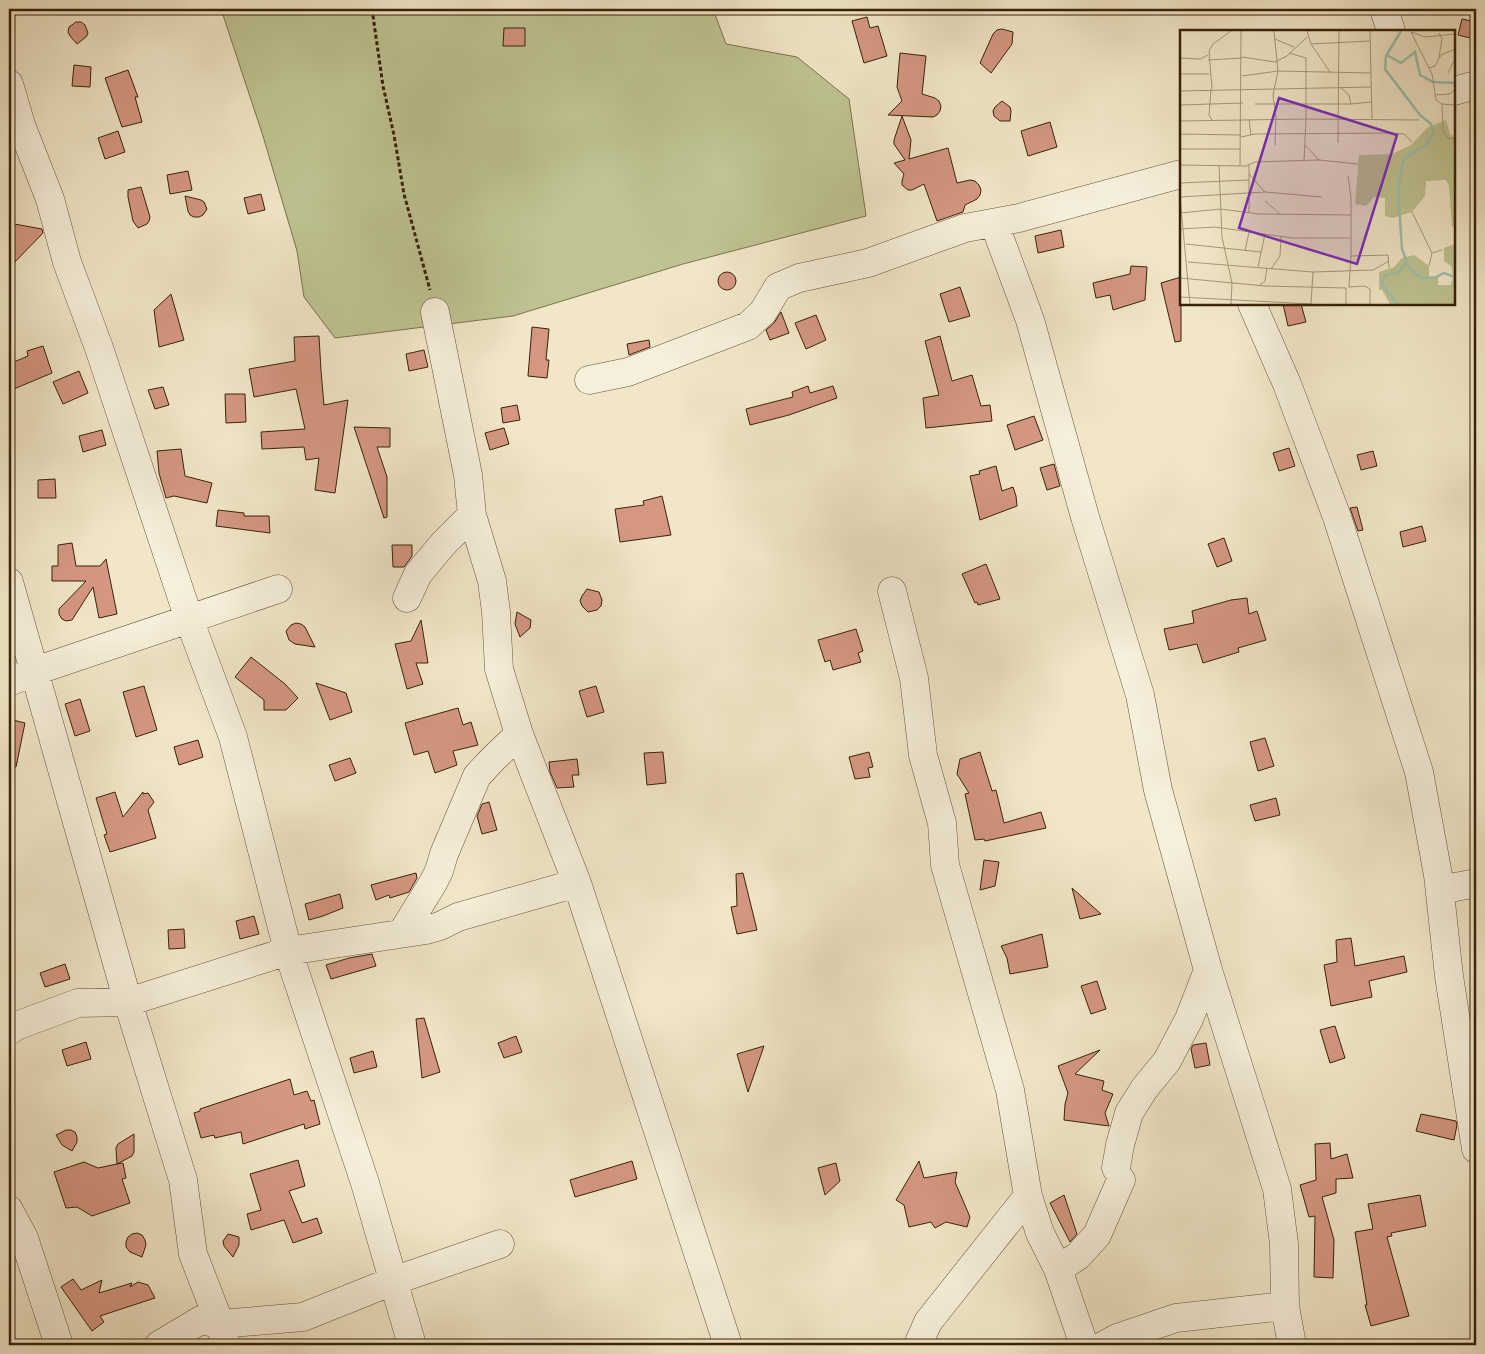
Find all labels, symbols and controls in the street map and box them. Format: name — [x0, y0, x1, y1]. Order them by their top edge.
inset map — [1180, 30, 1455, 305]

